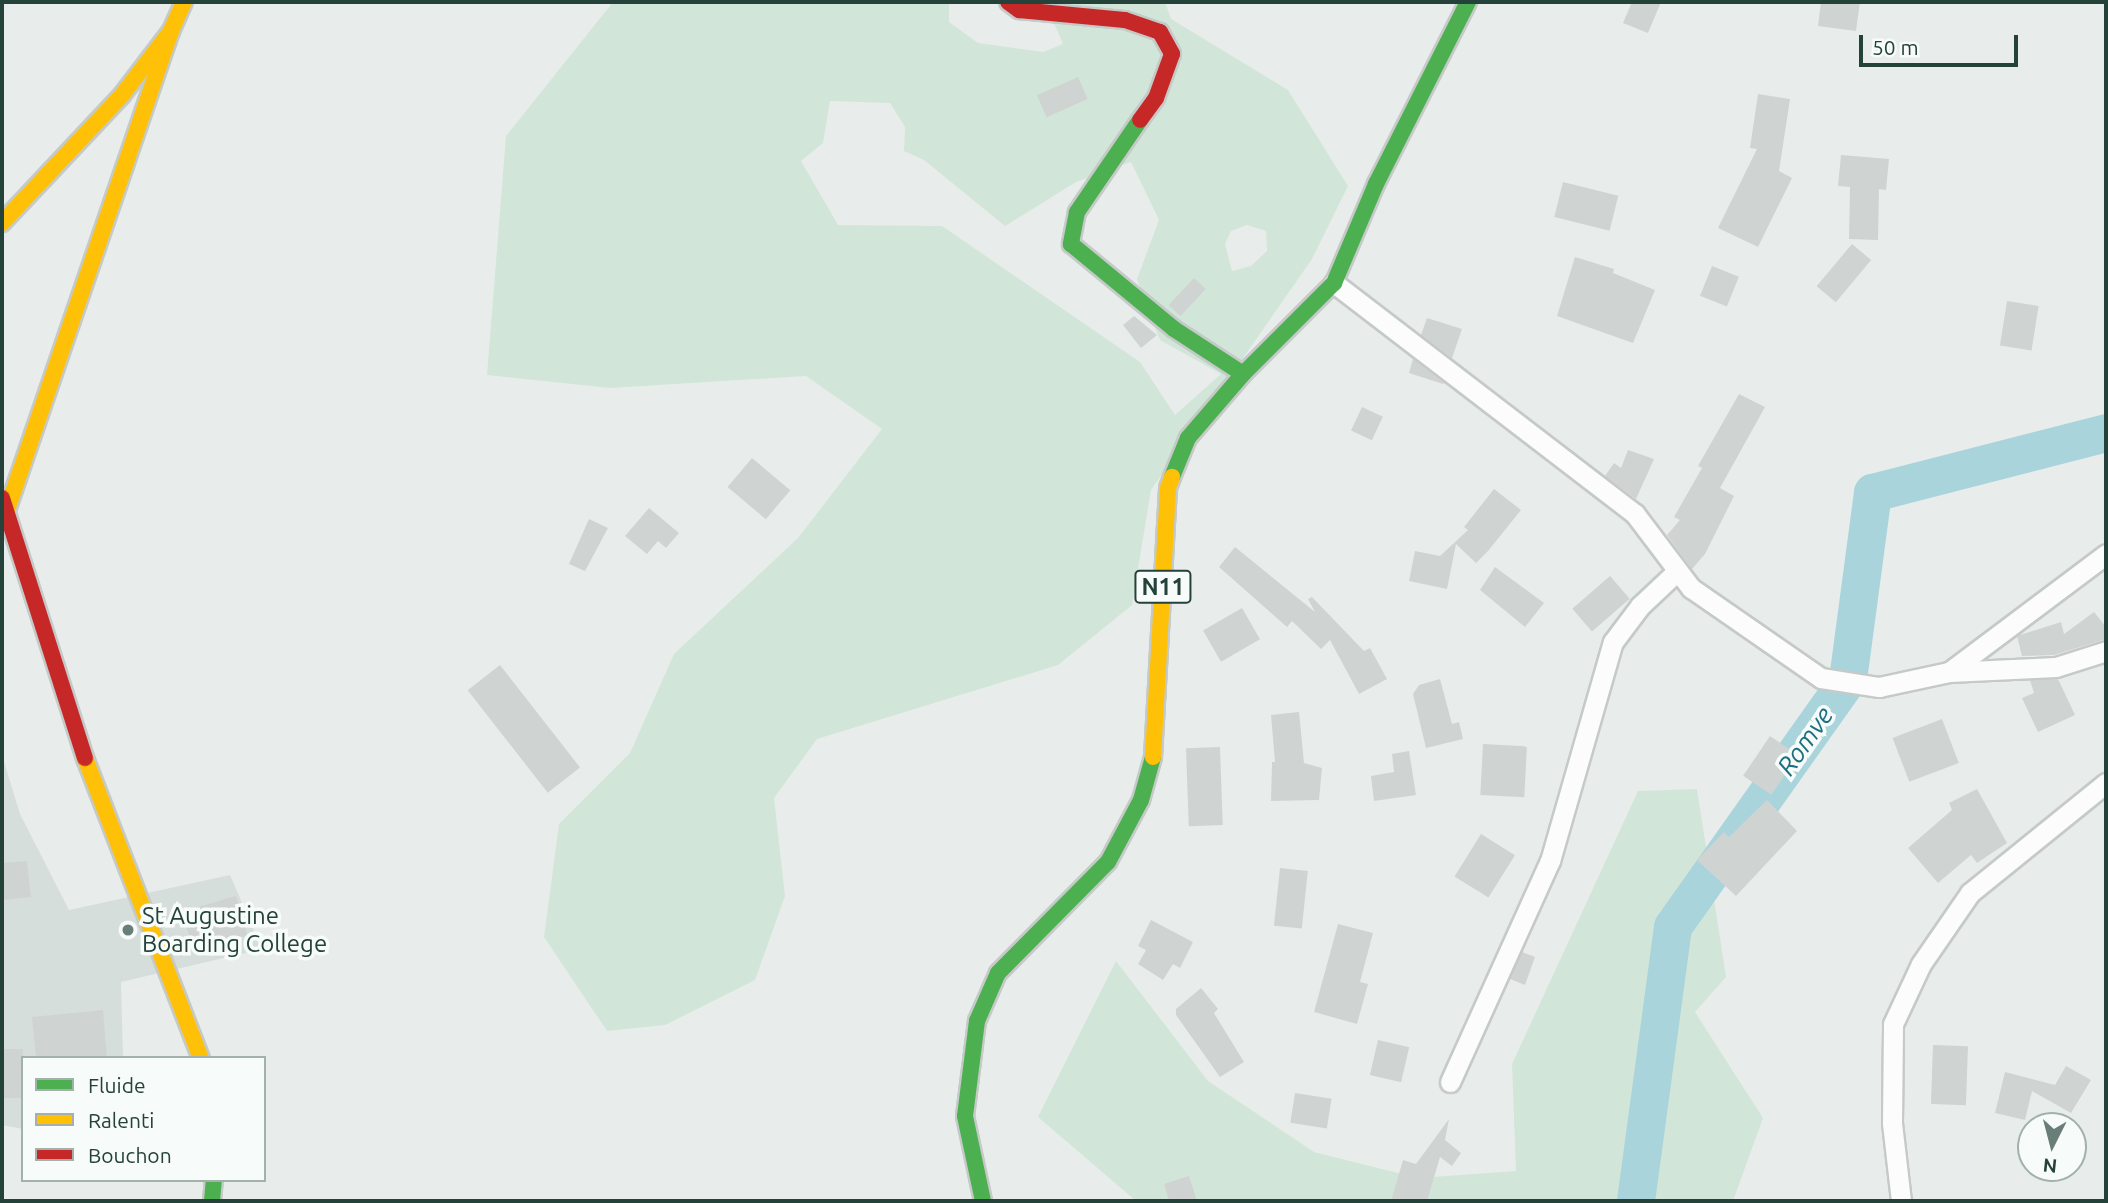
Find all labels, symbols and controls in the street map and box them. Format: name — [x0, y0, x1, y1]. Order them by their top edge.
scale bar — [1863, 21, 2022, 65]
text: 50 m — [1872, 35, 1919, 59]
road number: N11 — [1133, 568, 1193, 607]
water label: Romve — [1770, 701, 1840, 781]
place label: St Augustine Boarding College — [142, 902, 327, 958]
marker: St Augustine Boarding College — [120, 922, 136, 938]
legend — [21, 1056, 266, 1182]
text: Fluide — [88, 1073, 146, 1097]
text: Ralenti — [88, 1108, 154, 1132]
north arrow — [2017, 1112, 2087, 1182]
text: Bouchon — [88, 1143, 172, 1167]
text: N — [2042, 1154, 2058, 1178]

